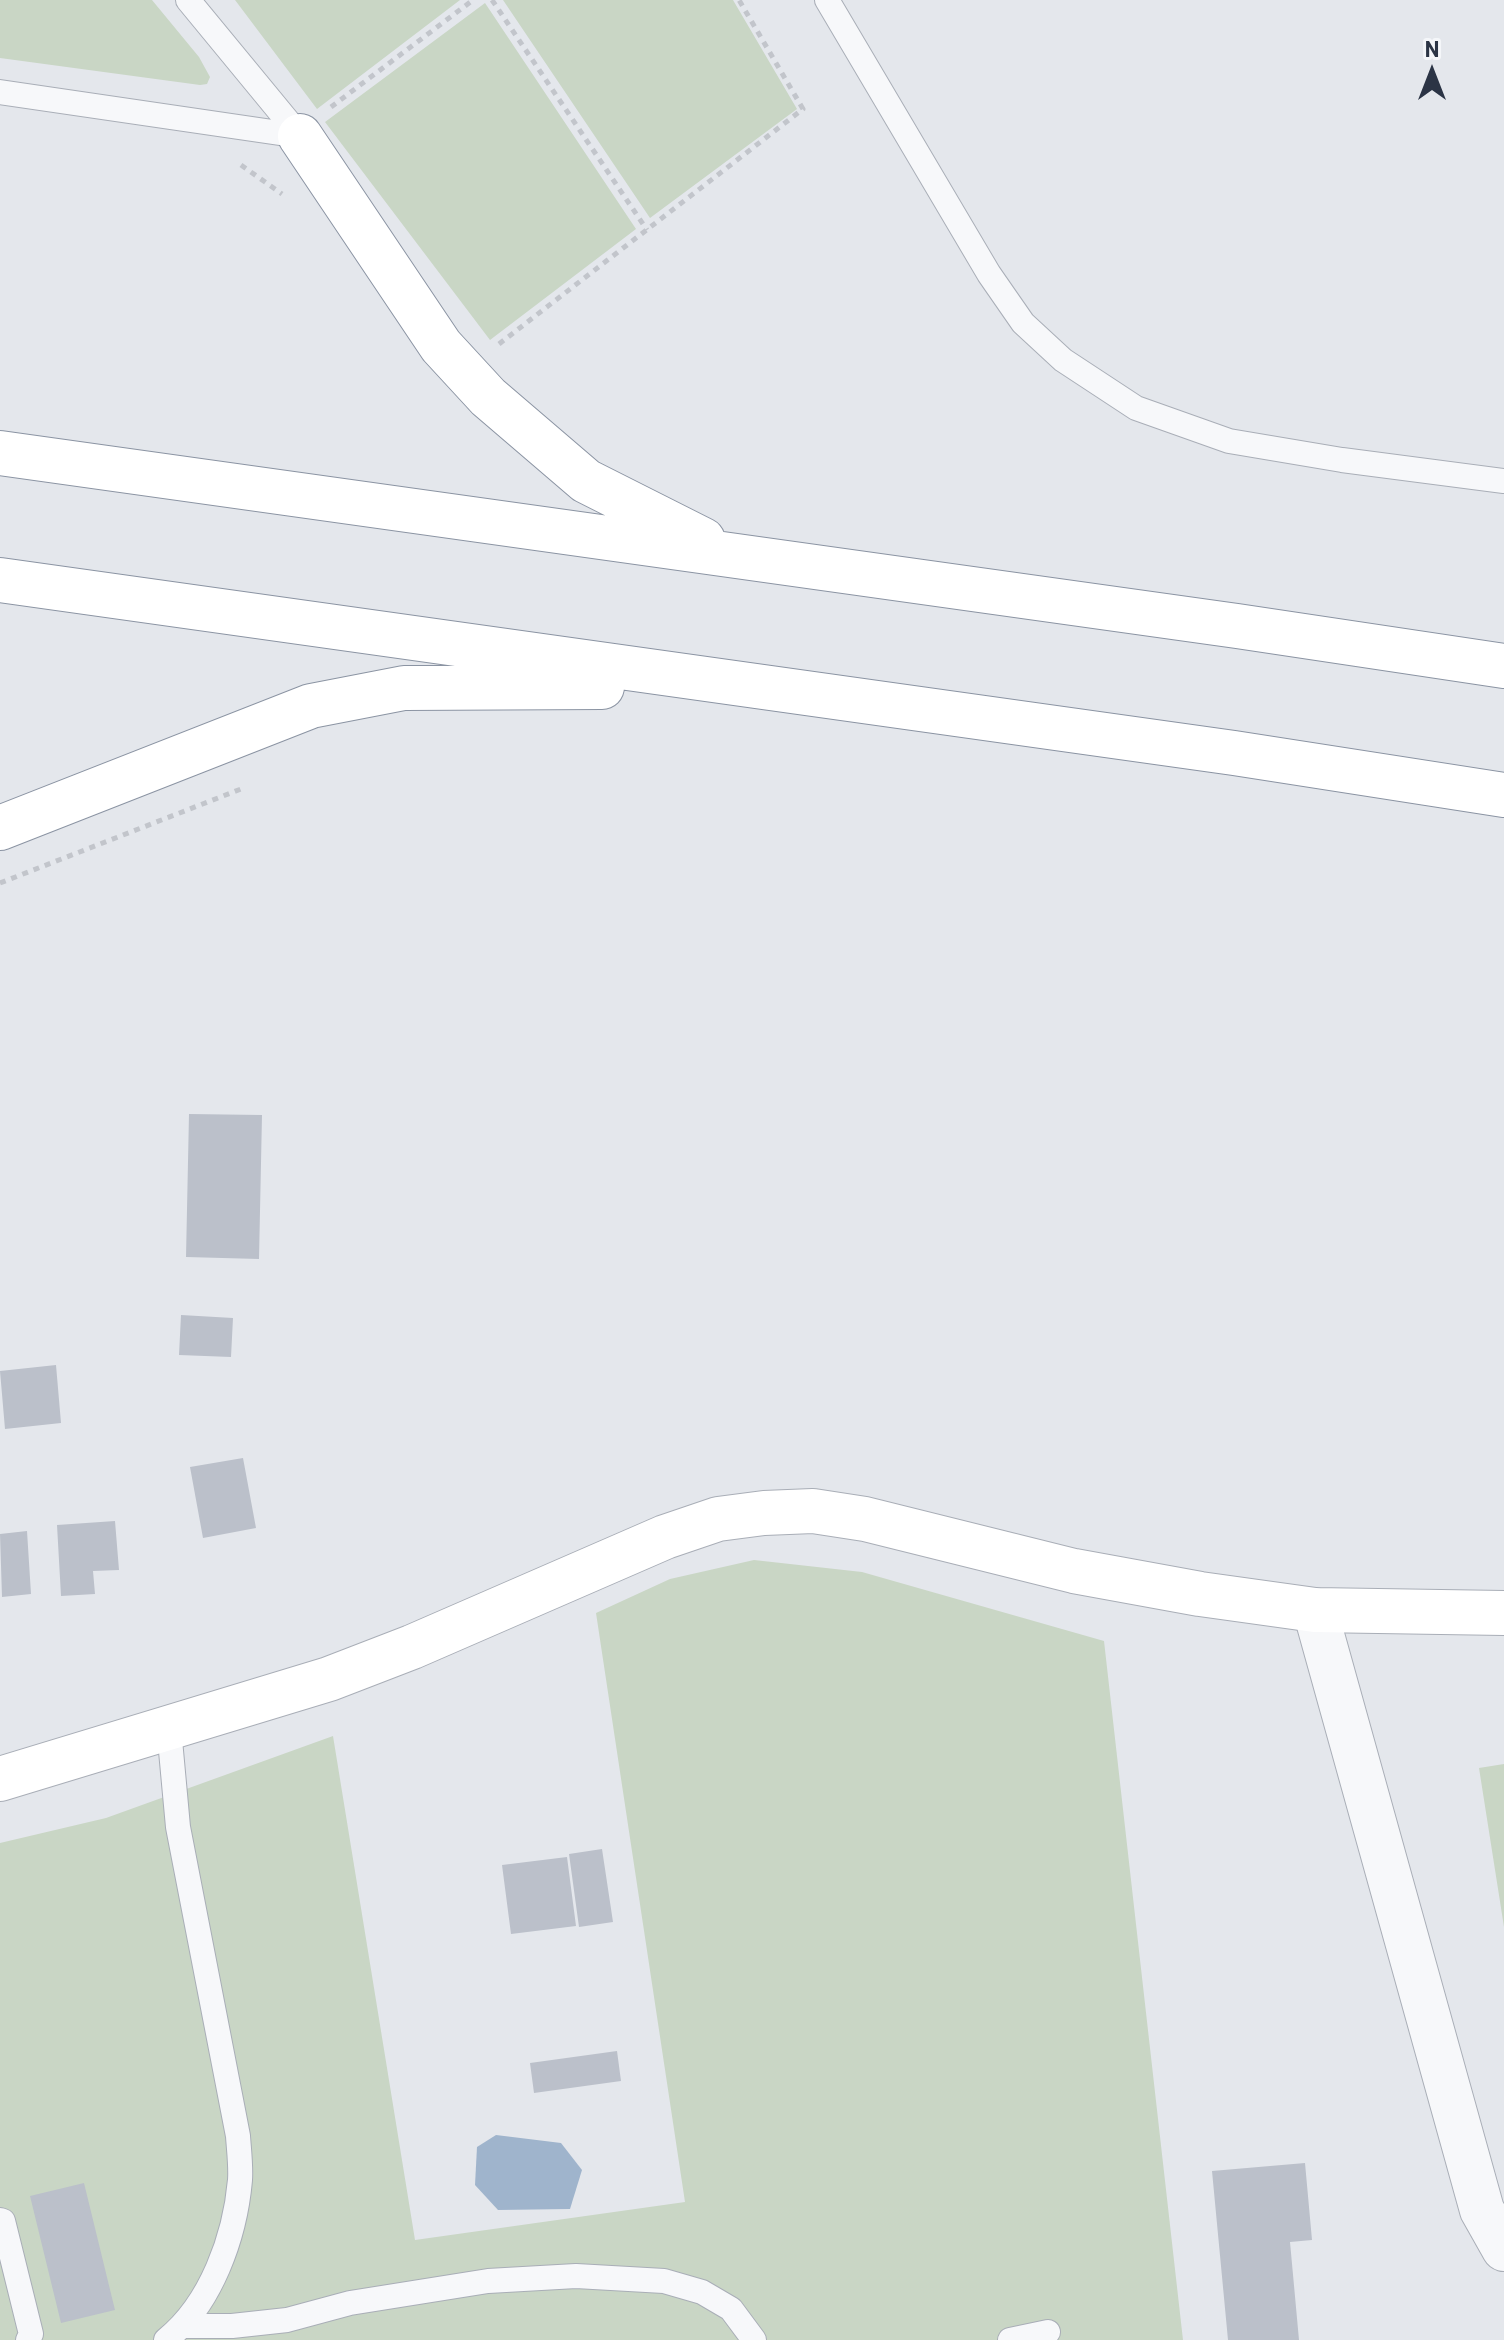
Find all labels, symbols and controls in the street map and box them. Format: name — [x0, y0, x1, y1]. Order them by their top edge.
north arrow — [1392, 32, 1472, 112]
text: N — [1425, 35, 1439, 61]

